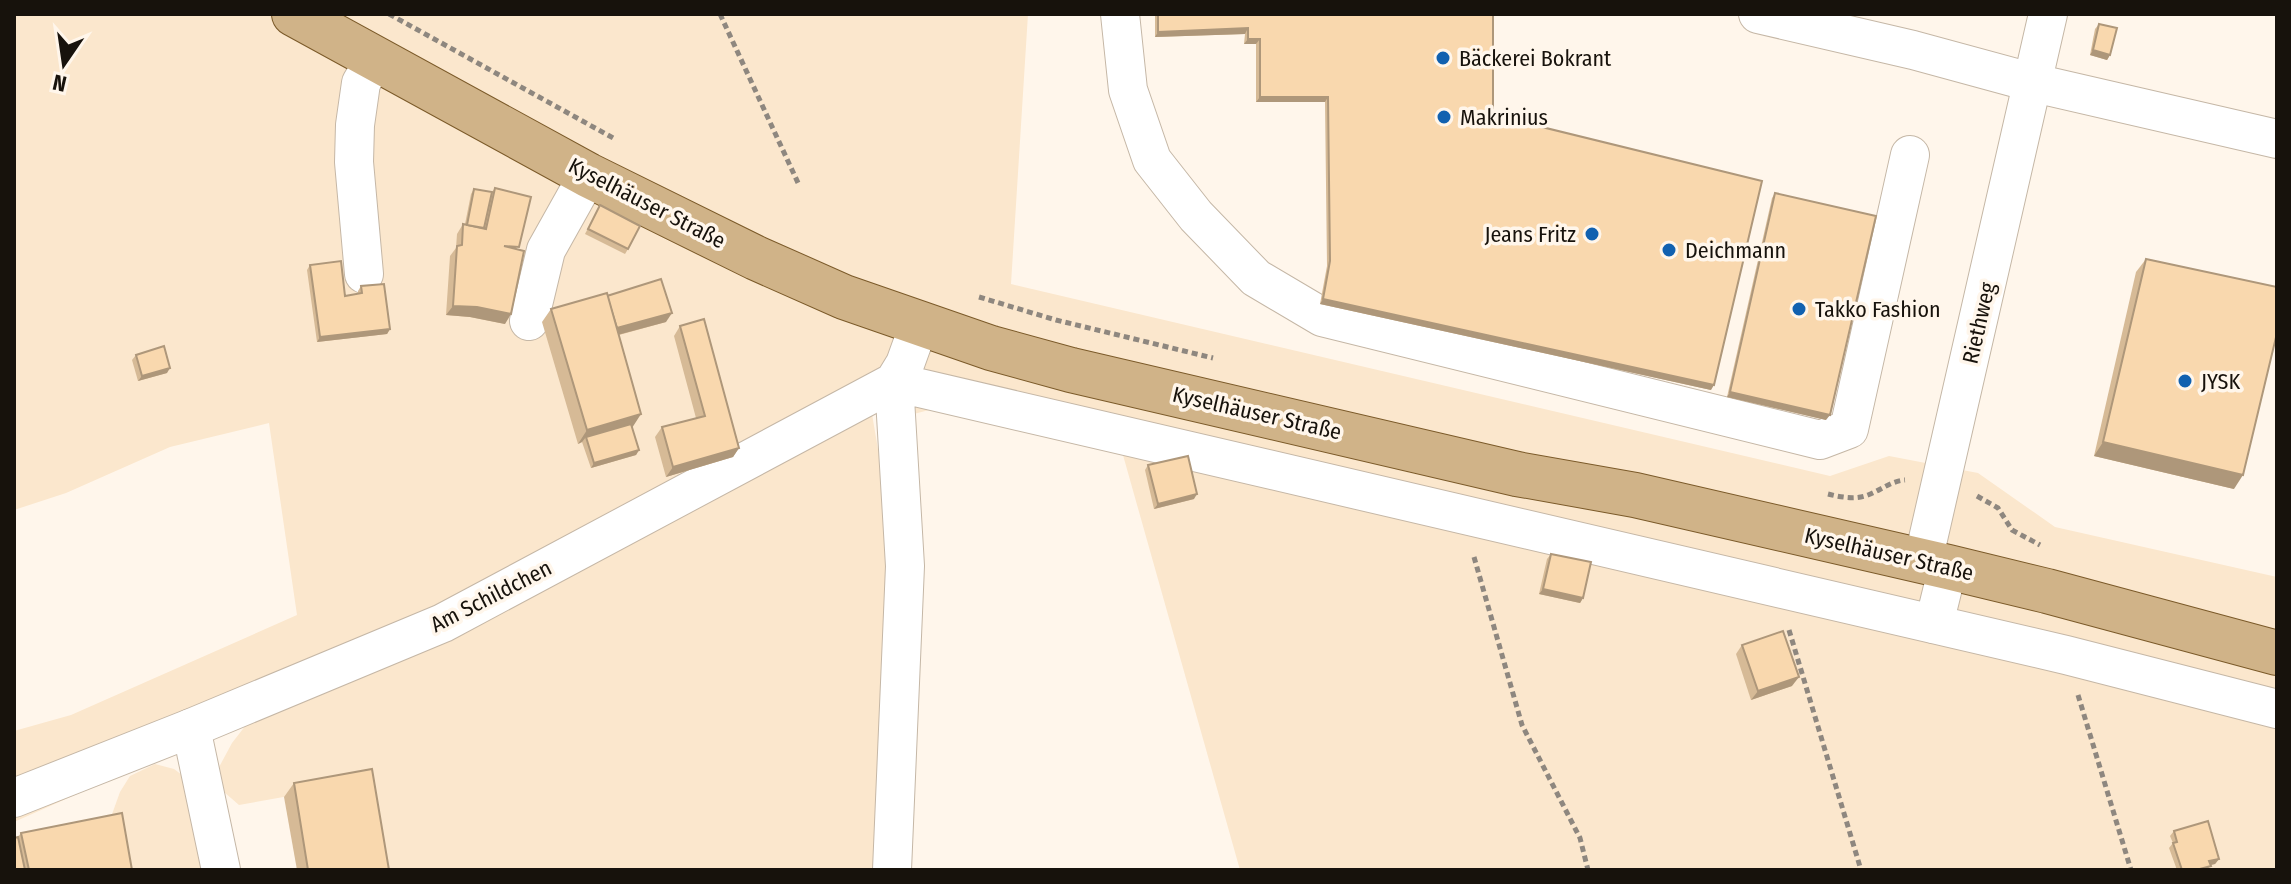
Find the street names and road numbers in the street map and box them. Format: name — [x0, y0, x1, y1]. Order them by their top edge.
street label: Kyselhäuser Straße — [564, 152, 730, 254]
street label: Riethweg — [1957, 279, 2002, 366]
street label: Kyselhäuser Straße — [1170, 380, 1344, 446]
street label: Kyselhäuser Straße — [1802, 521, 1976, 587]
street label: Am Schildchen — [426, 554, 556, 638]

